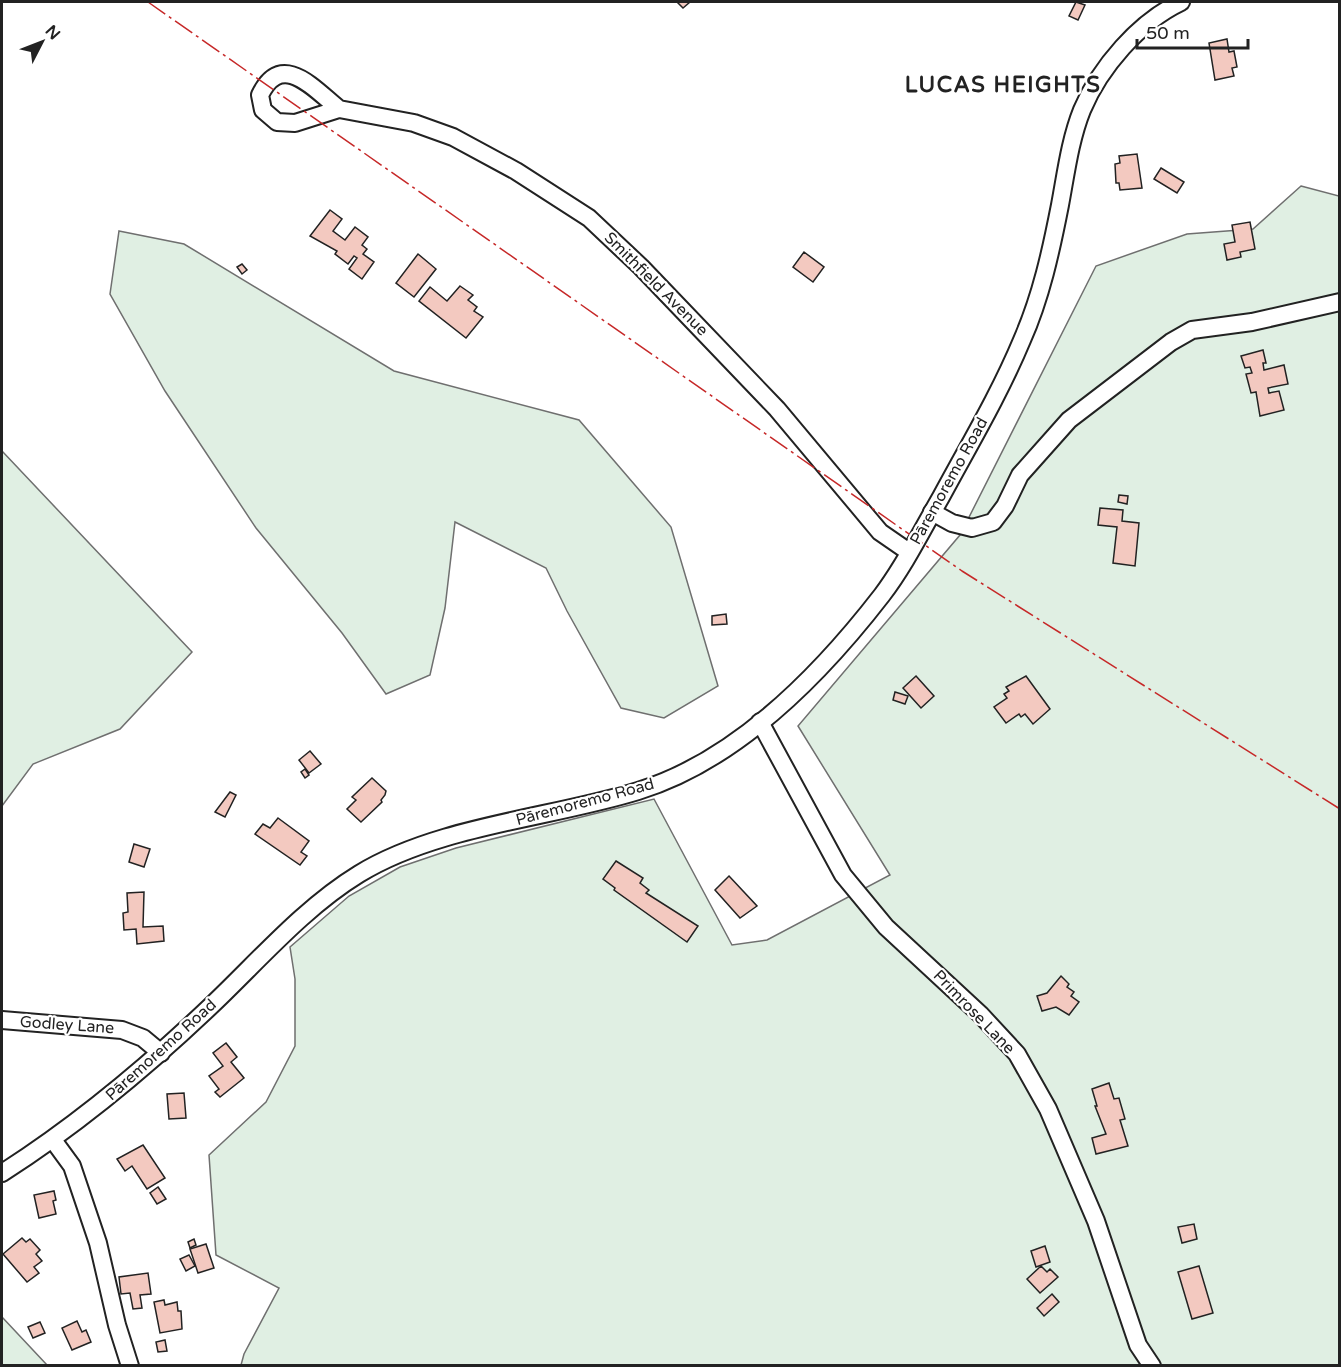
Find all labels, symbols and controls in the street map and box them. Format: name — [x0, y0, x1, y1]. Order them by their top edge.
north arrow — [12, 12, 72, 72]
scale bar — [1137, 12, 1248, 50]
text: N — [41, 21, 64, 44]
text: 50 m — [1146, 22, 1190, 44]
district label: LUCAS HEIGHTS — [905, 72, 1101, 98]
street label: Smithfield Avenue — [600, 228, 712, 340]
street label: Pāremoremo Road — [906, 414, 992, 548]
street label: Pāremoremo Road — [514, 774, 656, 830]
street label: Primrose Lane — [929, 966, 1019, 1058]
street label: Pāremoremo Road — [101, 995, 221, 1105]
street label: Godley Lane — [19, 1012, 115, 1038]

